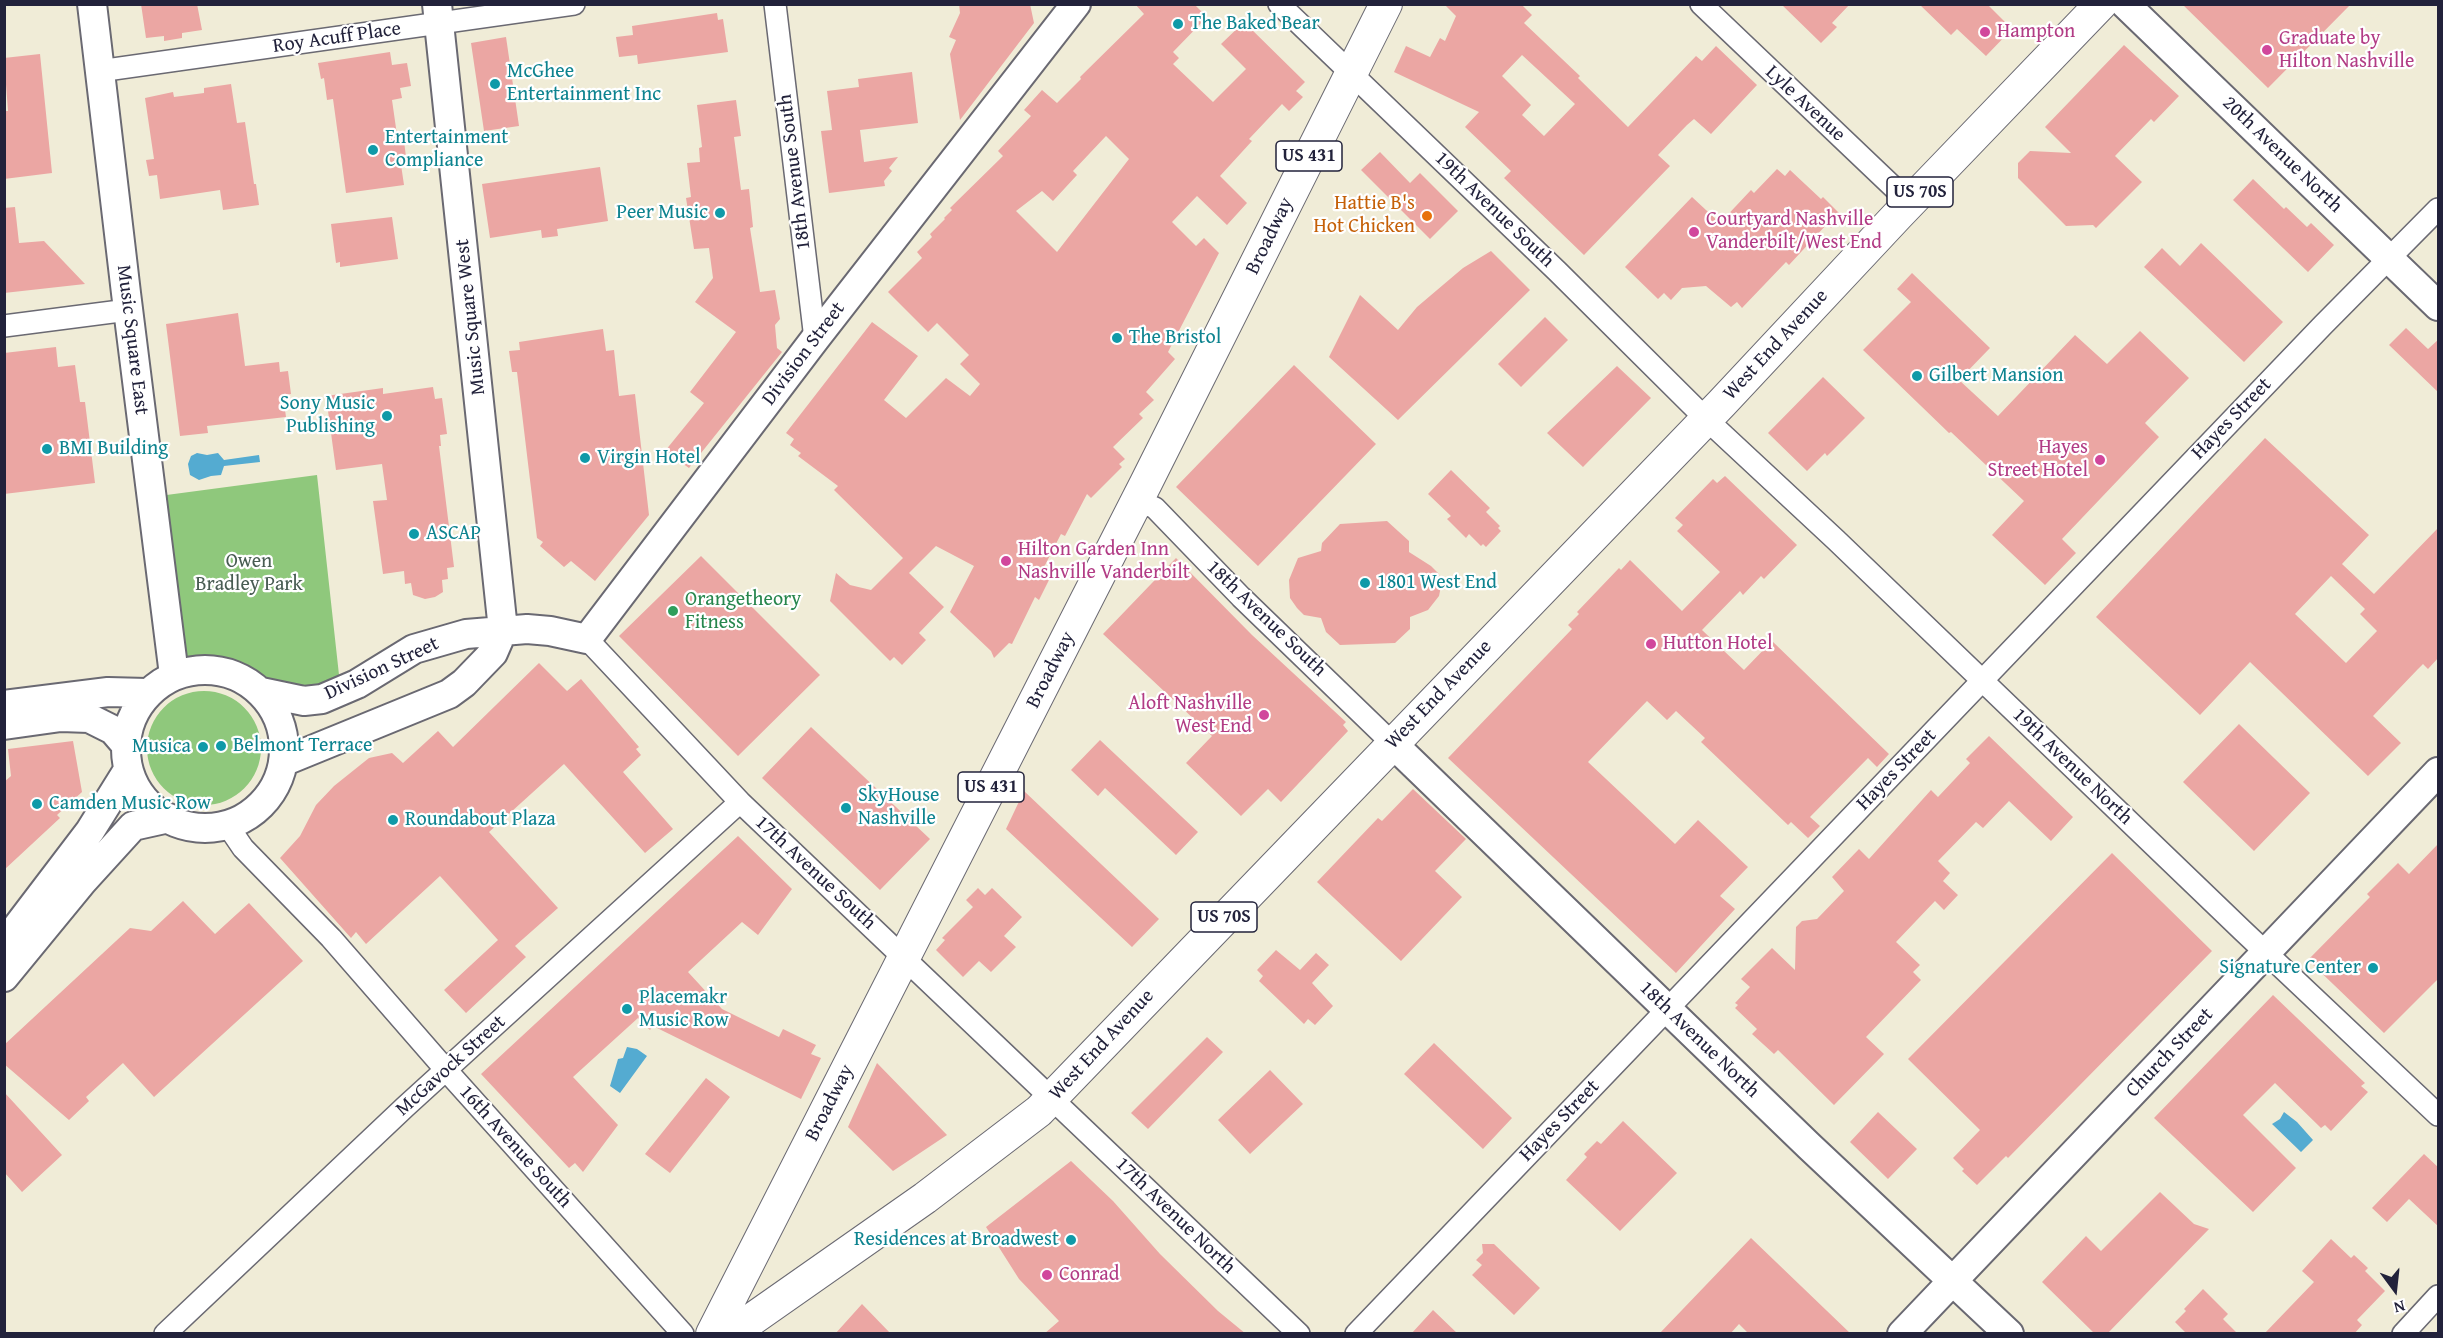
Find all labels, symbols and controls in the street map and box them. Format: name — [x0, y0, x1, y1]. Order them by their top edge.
place label: The Baked Bear — [1190, 12, 1320, 36]
street label: Roy Acuff Place — [271, 17, 403, 59]
marker: The Baked Bear — [1171, 17, 1185, 31]
place label: Hampton — [1997, 20, 2075, 44]
marker: Hampton — [1978, 25, 1992, 39]
place label: Graduate by Hilton Nashville — [2279, 27, 2414, 74]
marker: Graduate by Hilton Nashville — [2260, 43, 2274, 57]
place label: McGhee Entertainment Inc — [507, 60, 661, 107]
street label: Lyle Avenue — [1760, 61, 1850, 147]
marker: McGhee Entertainment Inc — [488, 77, 502, 91]
street label: 20th Avenue North — [2217, 92, 2347, 218]
street label: 18th Avenue South — [774, 93, 816, 251]
place label: Entertainment Compliance — [385, 126, 508, 173]
road number: US 431 — [1276, 141, 1342, 171]
marker: Entertainment Compliance — [366, 143, 380, 157]
street label: 19th Avenue South — [1429, 147, 1559, 273]
road number: US 70S — [1887, 177, 1953, 207]
place label: Hattie B's Hot Chicken — [1313, 192, 1415, 239]
street label: Broadway — [1241, 193, 1299, 279]
place label: Peer Music — [616, 201, 708, 225]
marker: Peer Music — [713, 206, 727, 220]
place label: Courtyard Nashville Vanderbilt/West End — [1706, 208, 1882, 255]
marker: Hattie B's Hot Chicken — [1420, 209, 1434, 223]
marker: Courtyard Nashville Vanderbilt/West End — [1687, 225, 1701, 239]
street label: Music Square West — [451, 238, 491, 396]
street label: Music Square East — [111, 264, 153, 416]
street label: West End Avenue — [1718, 285, 1834, 405]
street label: Division Street — [757, 298, 851, 410]
place label: The Bristol — [1129, 326, 1221, 350]
marker: The Bristol — [1110, 331, 1124, 345]
place label: Gilbert Mansion — [1929, 364, 2064, 388]
marker: Gilbert Mansion — [1910, 369, 1924, 383]
street label: Hayes Street — [2187, 373, 2277, 465]
place label: Sony Music Publishing — [280, 392, 375, 439]
marker: Sony Music Publishing — [380, 409, 394, 423]
place label: Hayes Street Hotel — [1987, 436, 2088, 483]
place label: BMI Building — [59, 437, 168, 461]
marker: BMI Building — [40, 442, 54, 456]
place label: Virgin Hotel — [597, 446, 701, 470]
marker: Virgin Hotel — [578, 451, 592, 465]
marker: Hayes Street Hotel — [2093, 453, 2107, 467]
place label: ASCAP — [426, 522, 481, 546]
marker: ASCAP — [407, 527, 421, 541]
place label: Hilton Garden Inn Nashville Vanderbilt — [1018, 538, 1190, 585]
park label: Owen Bradley Park — [195, 550, 303, 597]
marker: Hilton Garden Inn Nashville Vanderbilt — [999, 554, 1013, 568]
street label: 18th Avenue South — [1201, 556, 1331, 682]
place label: 1801 West End — [1377, 571, 1497, 595]
marker: 1801 West End — [1358, 576, 1372, 590]
place label: Orangetheory Fitness — [685, 588, 801, 635]
marker: Orangetheory Fitness — [666, 604, 680, 618]
street label: Broadway — [1021, 628, 1081, 712]
street label: Division Street — [321, 632, 443, 706]
place label: Hutton Hotel — [1663, 632, 1773, 656]
street label: West End Avenue — [1381, 635, 1497, 755]
marker: Hutton Hotel — [1644, 637, 1658, 651]
place label: Aloft Nashville West End — [1128, 692, 1252, 739]
street label: 19th Avenue North — [2007, 704, 2137, 830]
marker: Aloft Nashville West End — [1257, 708, 1271, 722]
street label: Hayes Street — [1852, 724, 1942, 816]
place label: Belmont Terrace — [233, 734, 372, 758]
place label: Musica — [132, 735, 191, 759]
marker: Belmont Terrace — [214, 739, 228, 753]
marker: Musica — [196, 740, 210, 754]
road number: US 431 — [958, 772, 1024, 802]
place label: SkyHouse Nashville — [858, 784, 940, 831]
place label: Camden Music Row — [49, 792, 211, 816]
marker: Camden Music Row — [30, 797, 44, 811]
marker: SkyHouse Nashville — [839, 801, 853, 815]
place label: Roundabout Plaza — [405, 808, 556, 832]
street label: 17th Avenue South — [749, 811, 881, 935]
marker: Roundabout Plaza — [386, 813, 400, 827]
road number: US 70S — [1191, 902, 1257, 932]
place label: Signature Center — [2219, 956, 2361, 980]
marker: Signature Center — [2366, 961, 2380, 975]
street label: 18th Avenue North — [1634, 977, 1764, 1103]
street label: West End Avenue — [1044, 985, 1160, 1105]
place label: Placemakr Music Row — [639, 986, 729, 1033]
marker: Placemakr Music Row — [620, 1002, 634, 1016]
street label: Church Street — [2121, 1003, 2219, 1103]
street label: McGavock Street — [391, 1010, 511, 1122]
street label: Broadway — [800, 1061, 860, 1145]
street label: Hayes Street — [1515, 1075, 1605, 1167]
street label: 16th Avenue South — [454, 1081, 576, 1213]
street label: 17th Avenue North — [1110, 1153, 1240, 1279]
place label: Residences at Broadwest — [854, 1228, 1059, 1252]
marker: Residences at Broadwest — [1064, 1233, 1078, 1247]
north arrow — [2365, 1260, 2425, 1320]
place label: Conrad — [1059, 1263, 1119, 1287]
marker: Conrad — [1040, 1268, 1054, 1282]
text: N — [2391, 1294, 2408, 1320]

